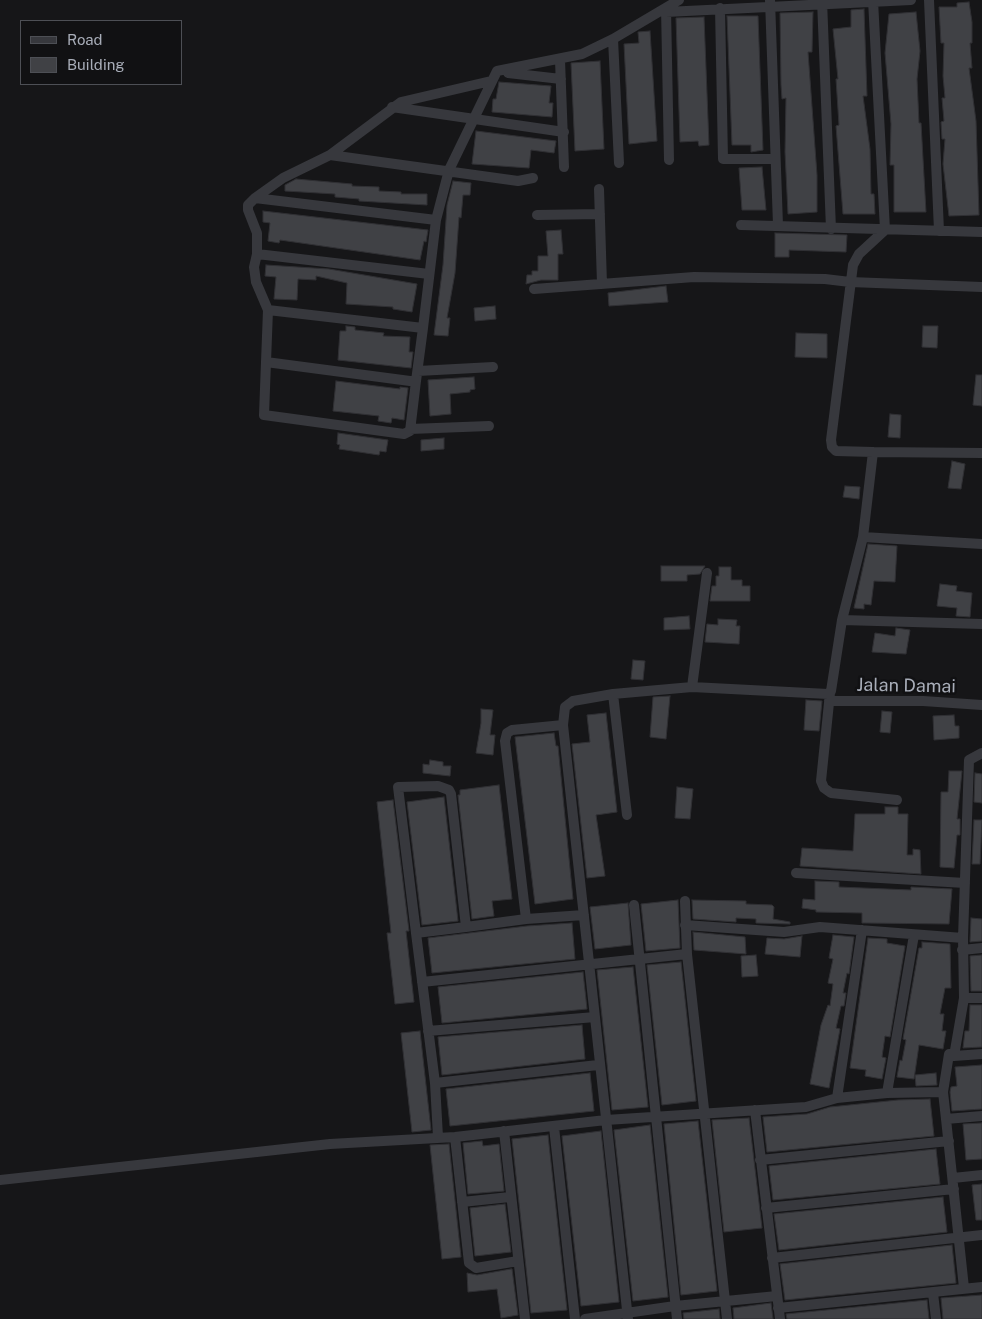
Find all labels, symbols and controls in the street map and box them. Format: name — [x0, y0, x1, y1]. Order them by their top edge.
legend — [20, 20, 182, 85]
text: Road — [67, 31, 103, 48]
text: Building — [67, 56, 125, 73]
street label: Jalan Damai — [856, 674, 956, 698]

